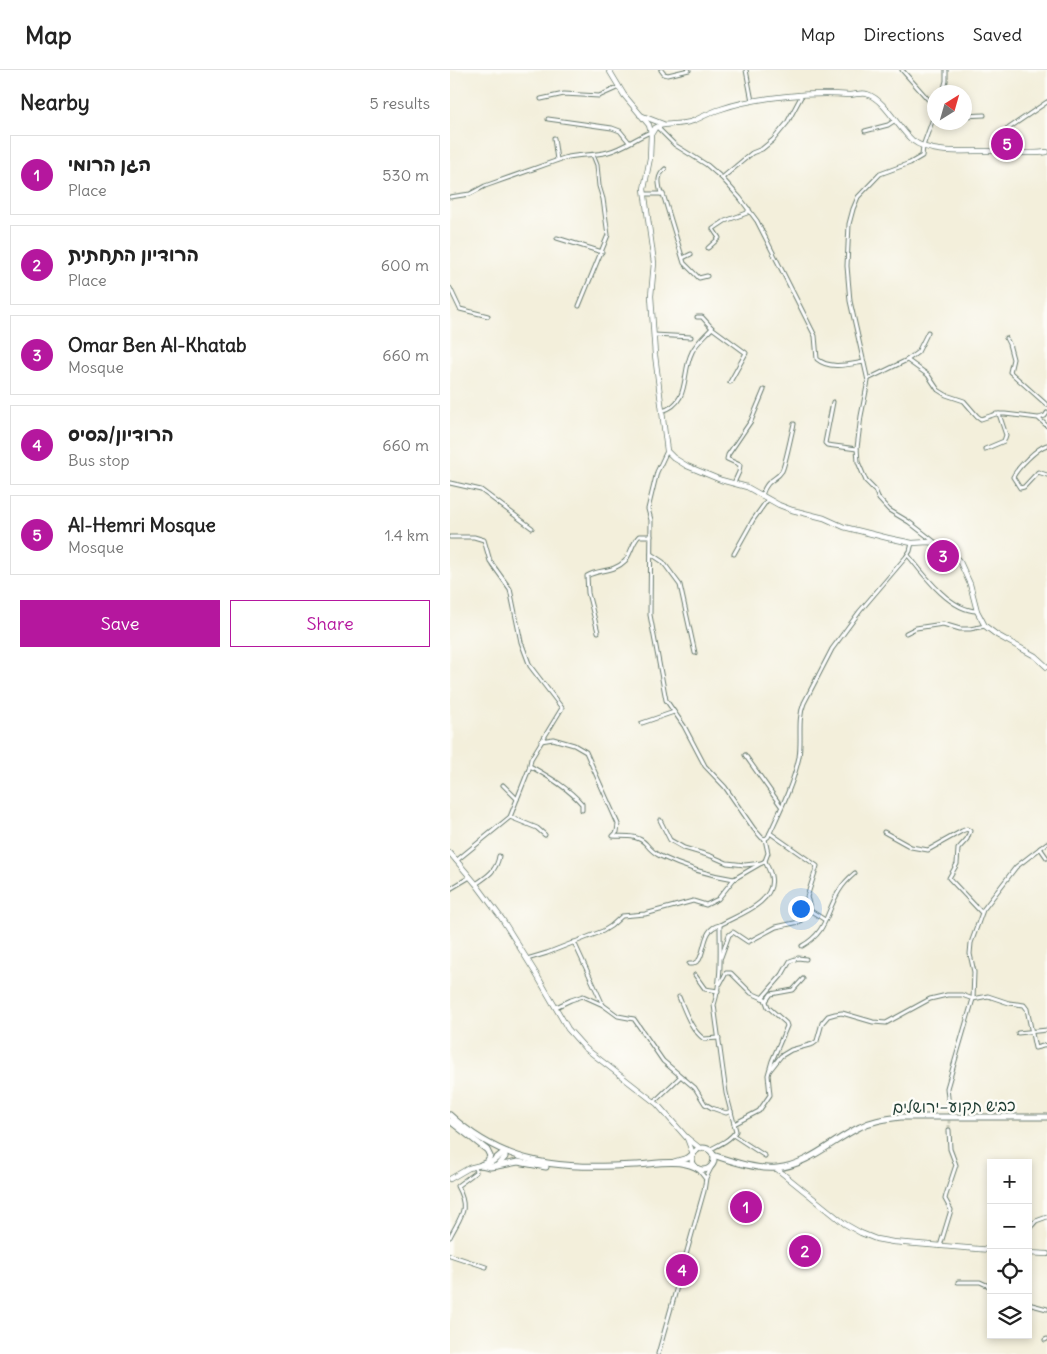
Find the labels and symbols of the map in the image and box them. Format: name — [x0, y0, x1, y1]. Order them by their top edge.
north arrow — [927, 85, 972, 130]
pin: 5 — [991, 125, 1023, 163]
pin: 3 — [927, 537, 959, 575]
your location — [788, 896, 814, 922]
street label: כביש תקוע–ירושלים — [892, 1095, 1016, 1117]
pin: 1 — [730, 1188, 762, 1226]
pin: 2 — [789, 1232, 821, 1270]
pin: 4 — [666, 1251, 698, 1289]

